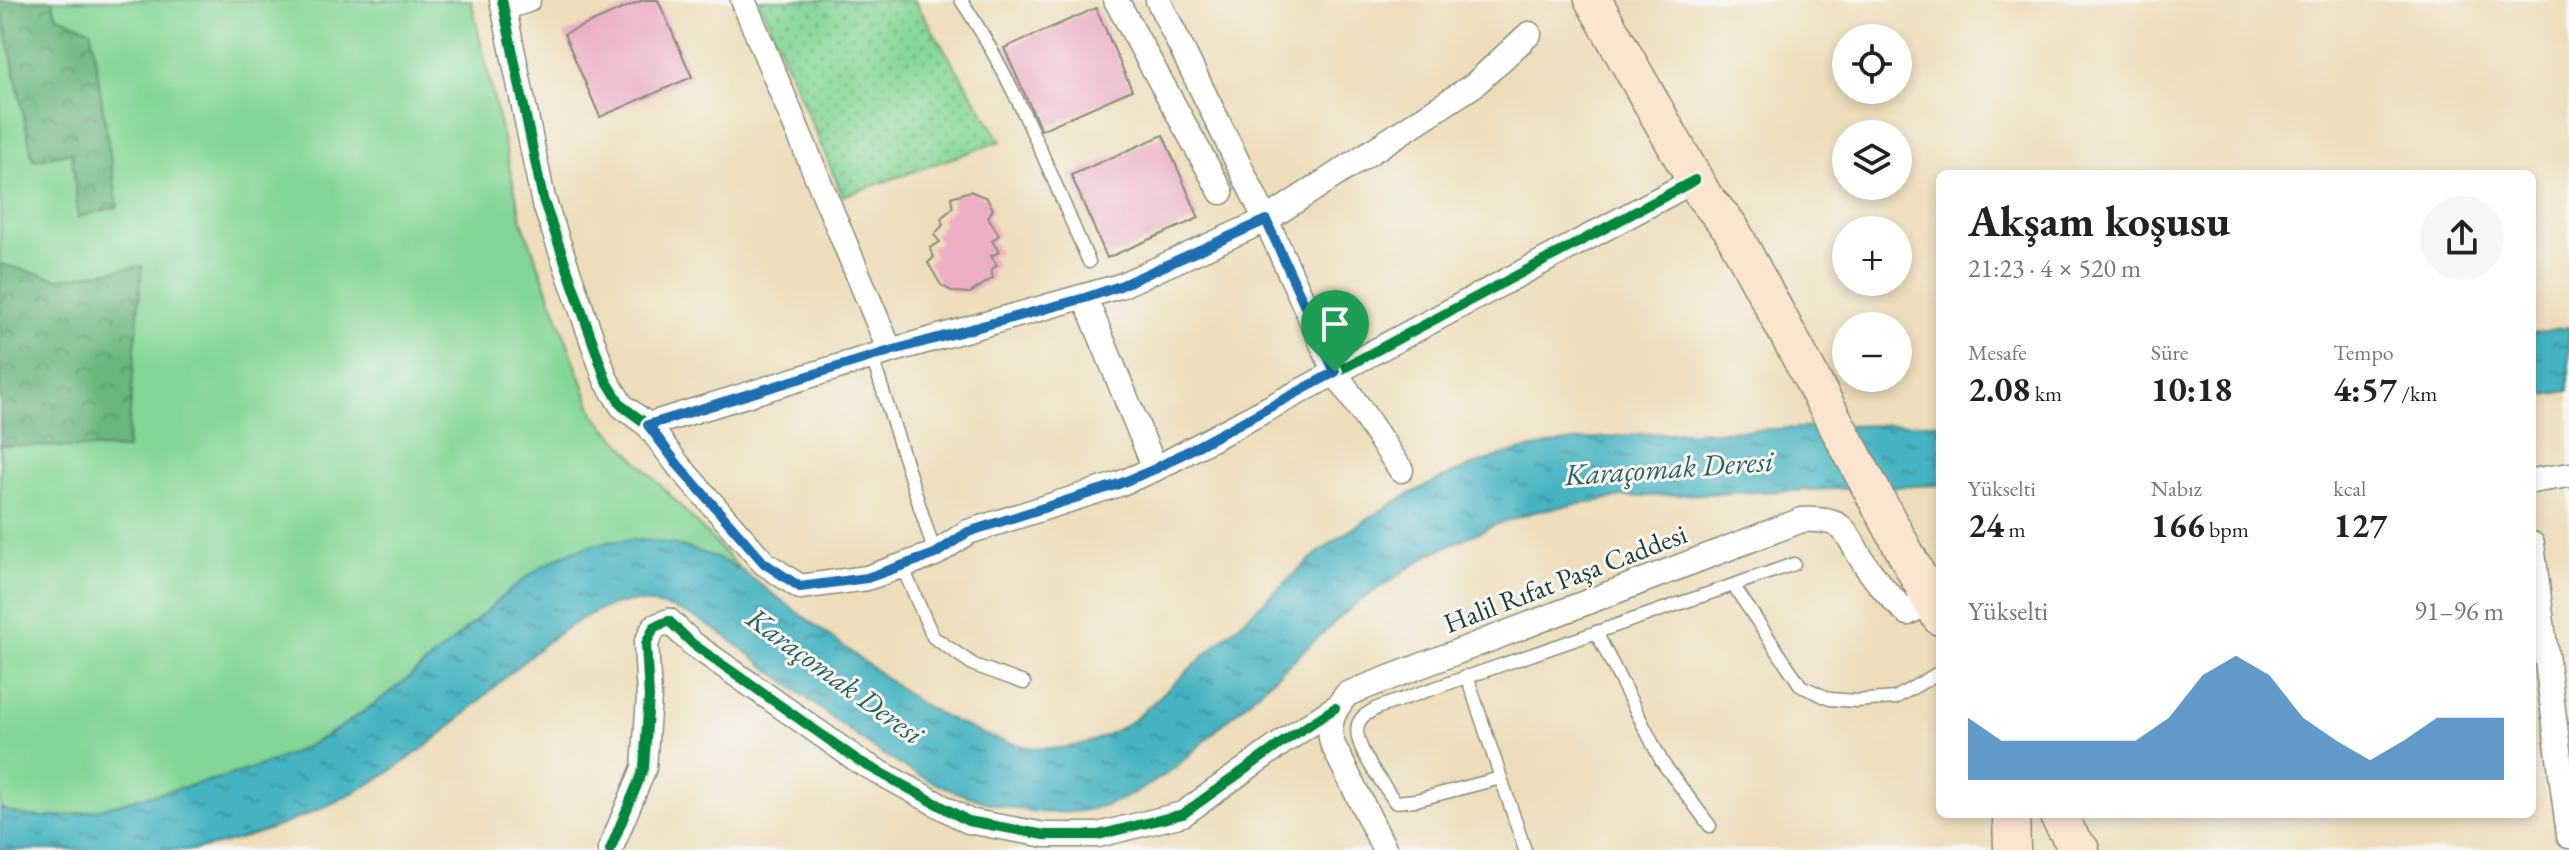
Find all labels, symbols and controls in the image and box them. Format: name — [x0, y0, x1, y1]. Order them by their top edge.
map controls — [1832, 24, 1912, 392]
button: locate — [1832, 24, 1912, 104]
button: layers — [1832, 120, 1912, 200]
text: Akşam koşusu — [1968, 192, 2230, 249]
button: share — [2420, 196, 2504, 280]
button: + — [1832, 216, 1912, 296]
text: 21:23 · 4 × 520 m — [1968, 251, 2141, 285]
pin — [1301, 290, 1369, 372]
icon: arrive — [1313, 302, 1357, 346]
button: − — [1832, 312, 1912, 392]
text: Mesafe — [1968, 338, 2027, 367]
text: Süre — [2151, 338, 2188, 367]
text: Tempo — [2333, 338, 2394, 367]
text: 2.08 — [1968, 367, 2030, 411]
text: 10:18 — [2151, 367, 2232, 411]
text: 4:57 — [2333, 367, 2397, 411]
text: km — [2030, 379, 2062, 408]
text: /km — [2397, 379, 2438, 408]
water label: Karaçomak Deresi — [1562, 441, 1776, 494]
text: Yükselti — [1968, 474, 2036, 503]
text: Nabız — [2151, 474, 2202, 503]
text: kcal — [2333, 474, 2366, 503]
text: 24 — [1968, 503, 2004, 547]
text: 166 — [2151, 503, 2205, 547]
text: 127 — [2333, 503, 2387, 547]
street label: Halil Rıfat Paşa Caddesi — [1438, 515, 1692, 641]
text: m — [2004, 515, 2026, 544]
text: bpm — [2205, 515, 2249, 544]
text: Yükselti — [1968, 594, 2048, 628]
text: 91–96 m — [2414, 594, 2504, 628]
water label: Karaçomak Deresi — [738, 598, 932, 754]

